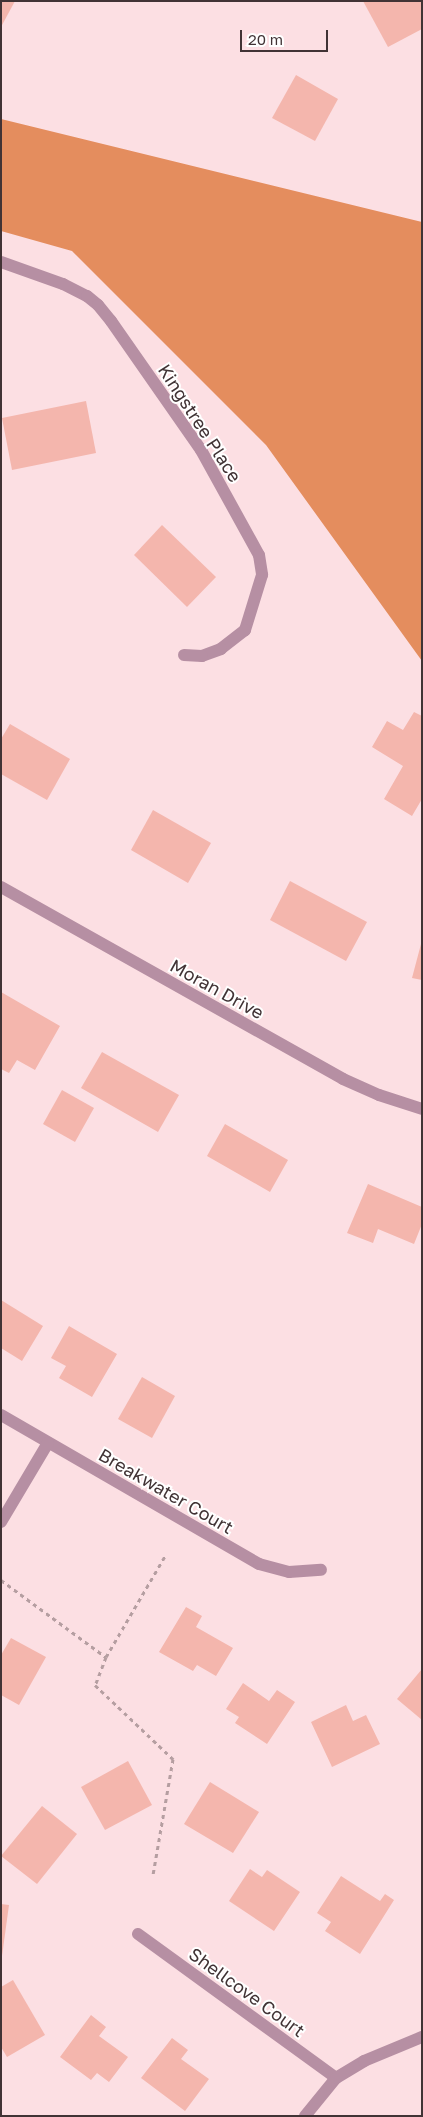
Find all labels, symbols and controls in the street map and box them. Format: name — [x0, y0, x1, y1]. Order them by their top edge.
scale bar — [243, 20, 330, 52]
text: 20 m — [248, 30, 283, 48]
street label: Kingstree Place — [154, 360, 246, 486]
street label: Moran Drive — [167, 954, 267, 1024]
street label: Breakwater Court — [95, 1444, 237, 1538]
street label: Shellcove Court — [185, 1943, 309, 2041]

